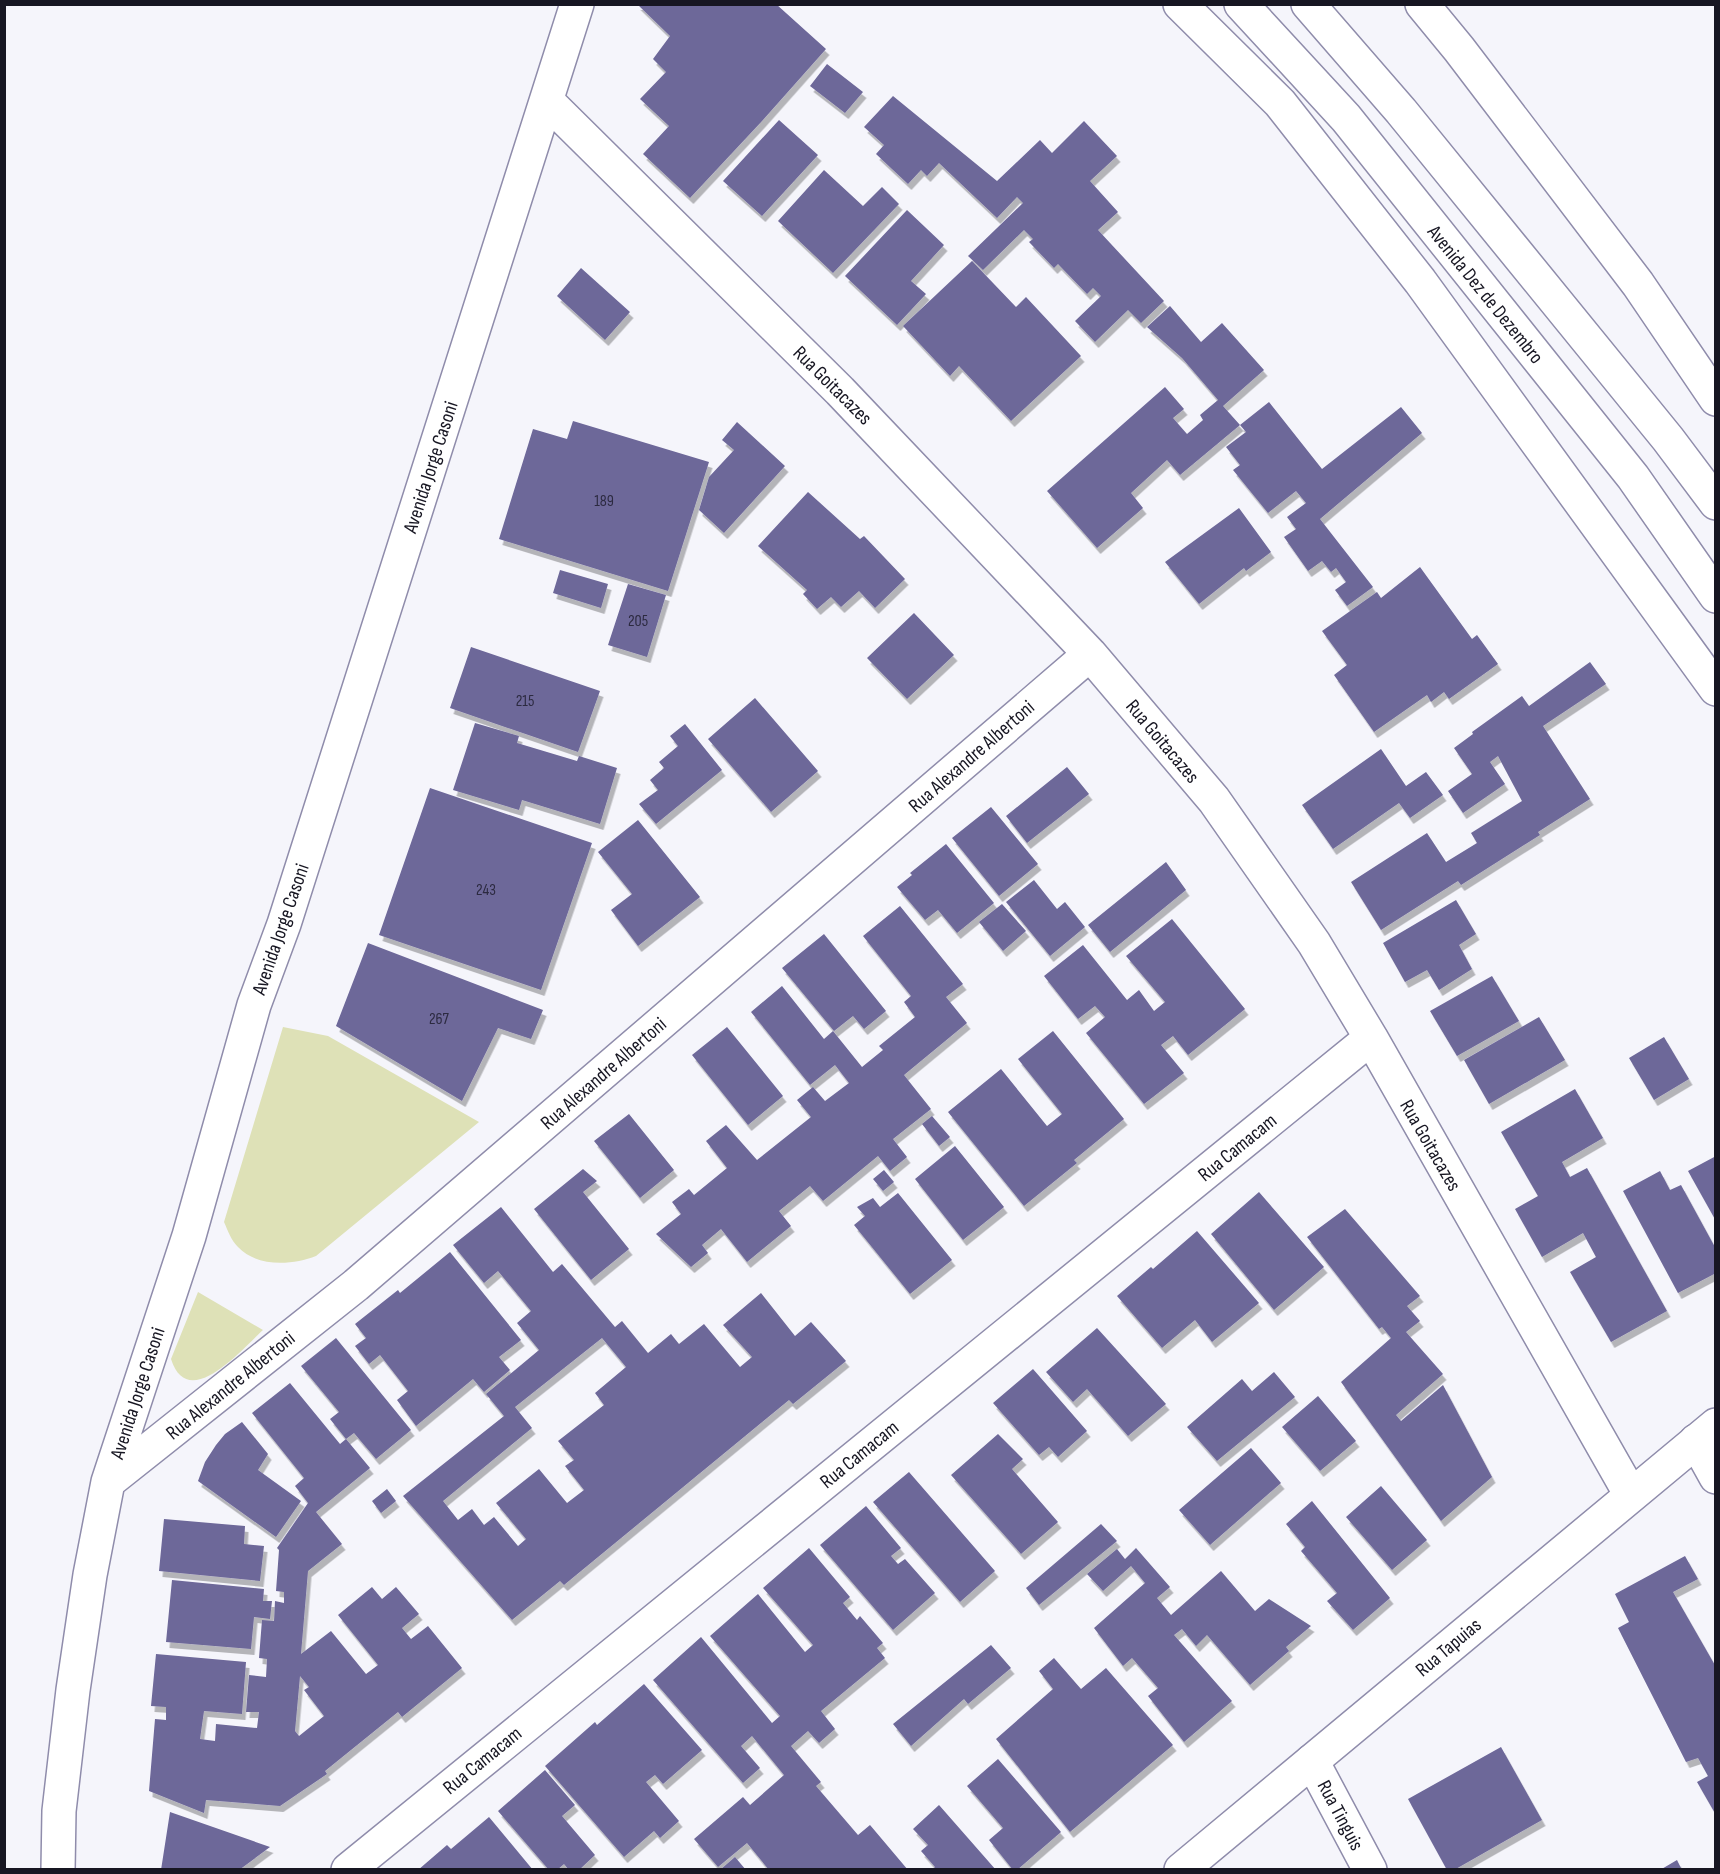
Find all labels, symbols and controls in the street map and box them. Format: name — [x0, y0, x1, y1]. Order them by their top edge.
street label: Avenida Dez de Dezembro — [1421, 220, 1548, 369]
street label: Rua Goitacazes — [788, 341, 877, 430]
street label: Avenida Jorge Casoni — [398, 398, 464, 537]
house number: 189 — [594, 492, 614, 511]
house number: 205 — [628, 612, 648, 631]
house number: 215 — [516, 692, 534, 711]
street label: Rua Goitacazes — [1120, 695, 1204, 788]
street label: Rua Alexandre Albertoni — [904, 696, 1039, 818]
street label: Avenida Jorge Casoni — [247, 861, 315, 999]
house number: 243 — [476, 881, 496, 900]
house number: 267 — [429, 1010, 450, 1029]
street label: Rua Alexandre Albertoni — [536, 1013, 671, 1135]
street label: Rua Goitacazes — [1394, 1095, 1466, 1196]
street label: Rua Camacam — [1193, 1109, 1282, 1187]
street label: Avenida Jorge Casoni — [105, 1324, 171, 1463]
street label: Rua Alexandre Albertoni — [161, 1326, 300, 1445]
street label: Rua Camacam — [815, 1416, 904, 1494]
street label: Rua Tapuias — [1411, 1613, 1486, 1682]
street label: Rua Camacam — [438, 1722, 527, 1800]
street label: Rua Tinguis — [1312, 1776, 1369, 1855]

